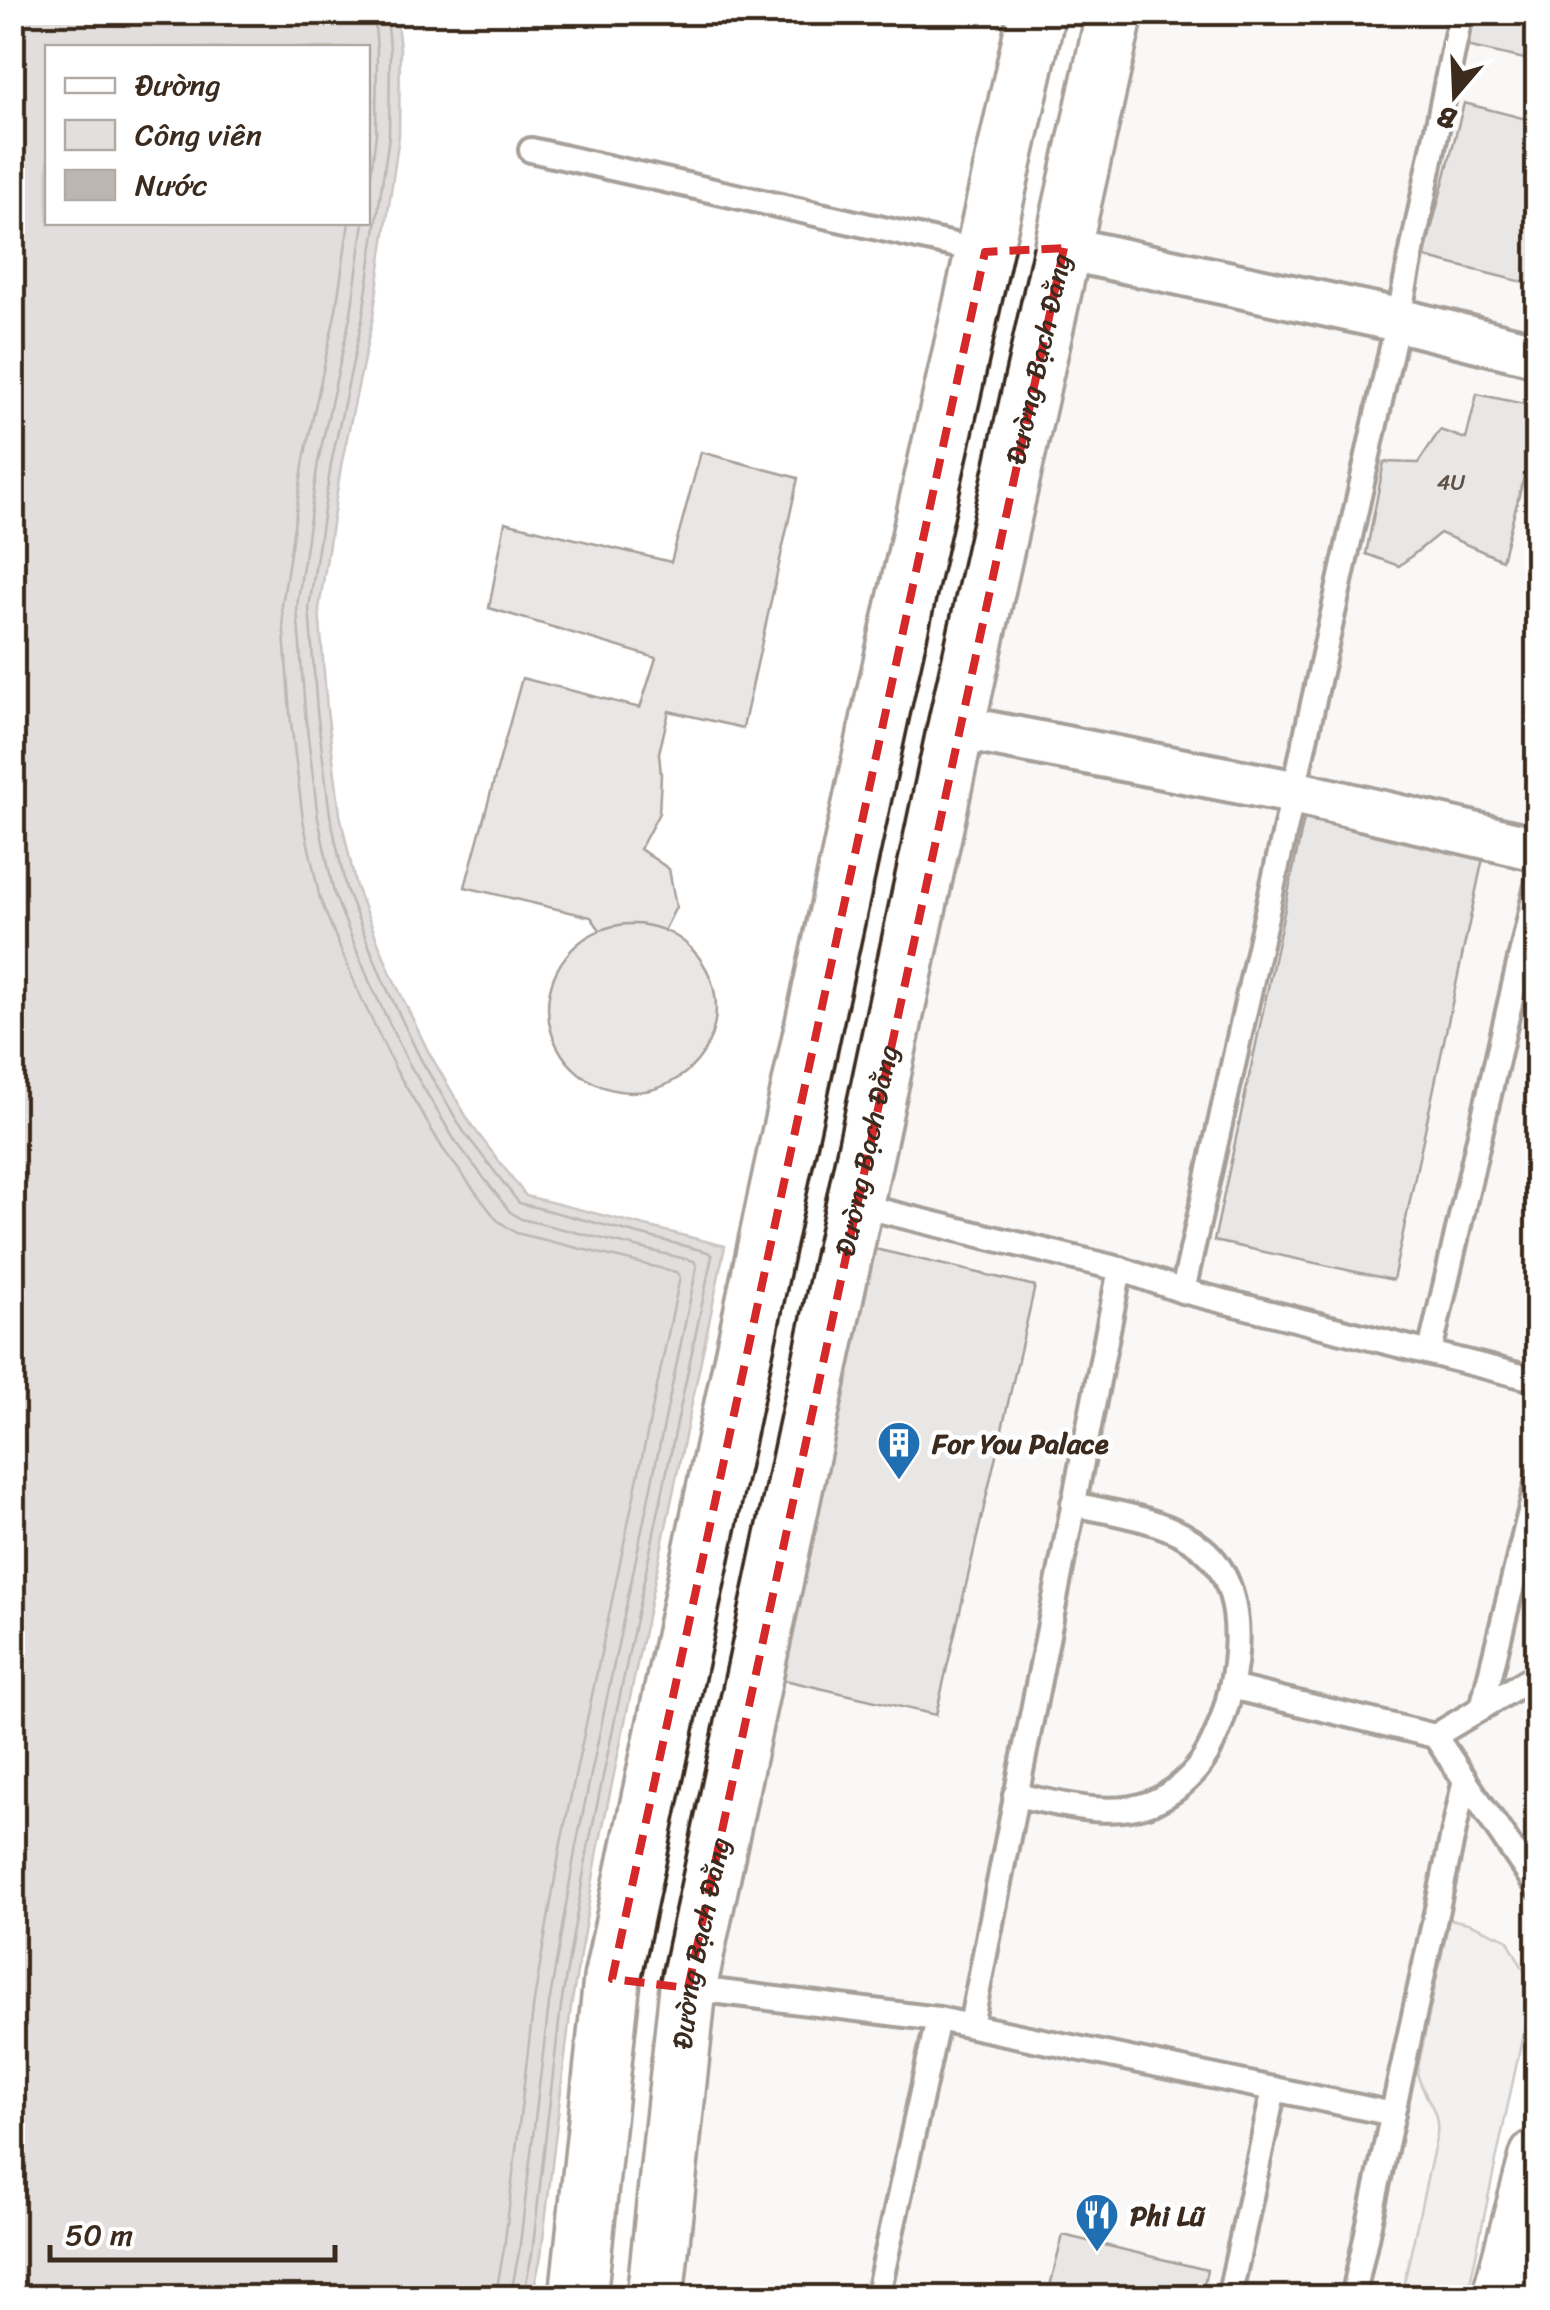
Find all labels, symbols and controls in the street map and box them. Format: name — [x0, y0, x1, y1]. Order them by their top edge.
legend — [45, 45, 370, 225]
north arrow — [1405, 45, 1505, 145]
text: Đường — [135, 58, 221, 112]
text: B — [1430, 92, 1463, 144]
text: Công viên — [135, 108, 262, 162]
text: Nước — [135, 158, 207, 212]
street label: Đường Bạch Đằng — [991, 249, 1085, 469]
house number: 4U — [1437, 463, 1466, 502]
street label: Đường Bạch Đằng — [820, 1040, 912, 1261]
place label: For You Palace — [931, 1419, 1109, 1468]
building icon: For You Palace — [876, 1420, 922, 1481]
street label: Đường Bạch Đằng — [657, 1833, 744, 2051]
place label: Phi Lũ — [1130, 2191, 1207, 2240]
restaurant icon: Phi Lũ — [1074, 2192, 1120, 2253]
scale bar — [50, 2200, 335, 2262]
text: 50 m — [65, 2208, 133, 2262]

